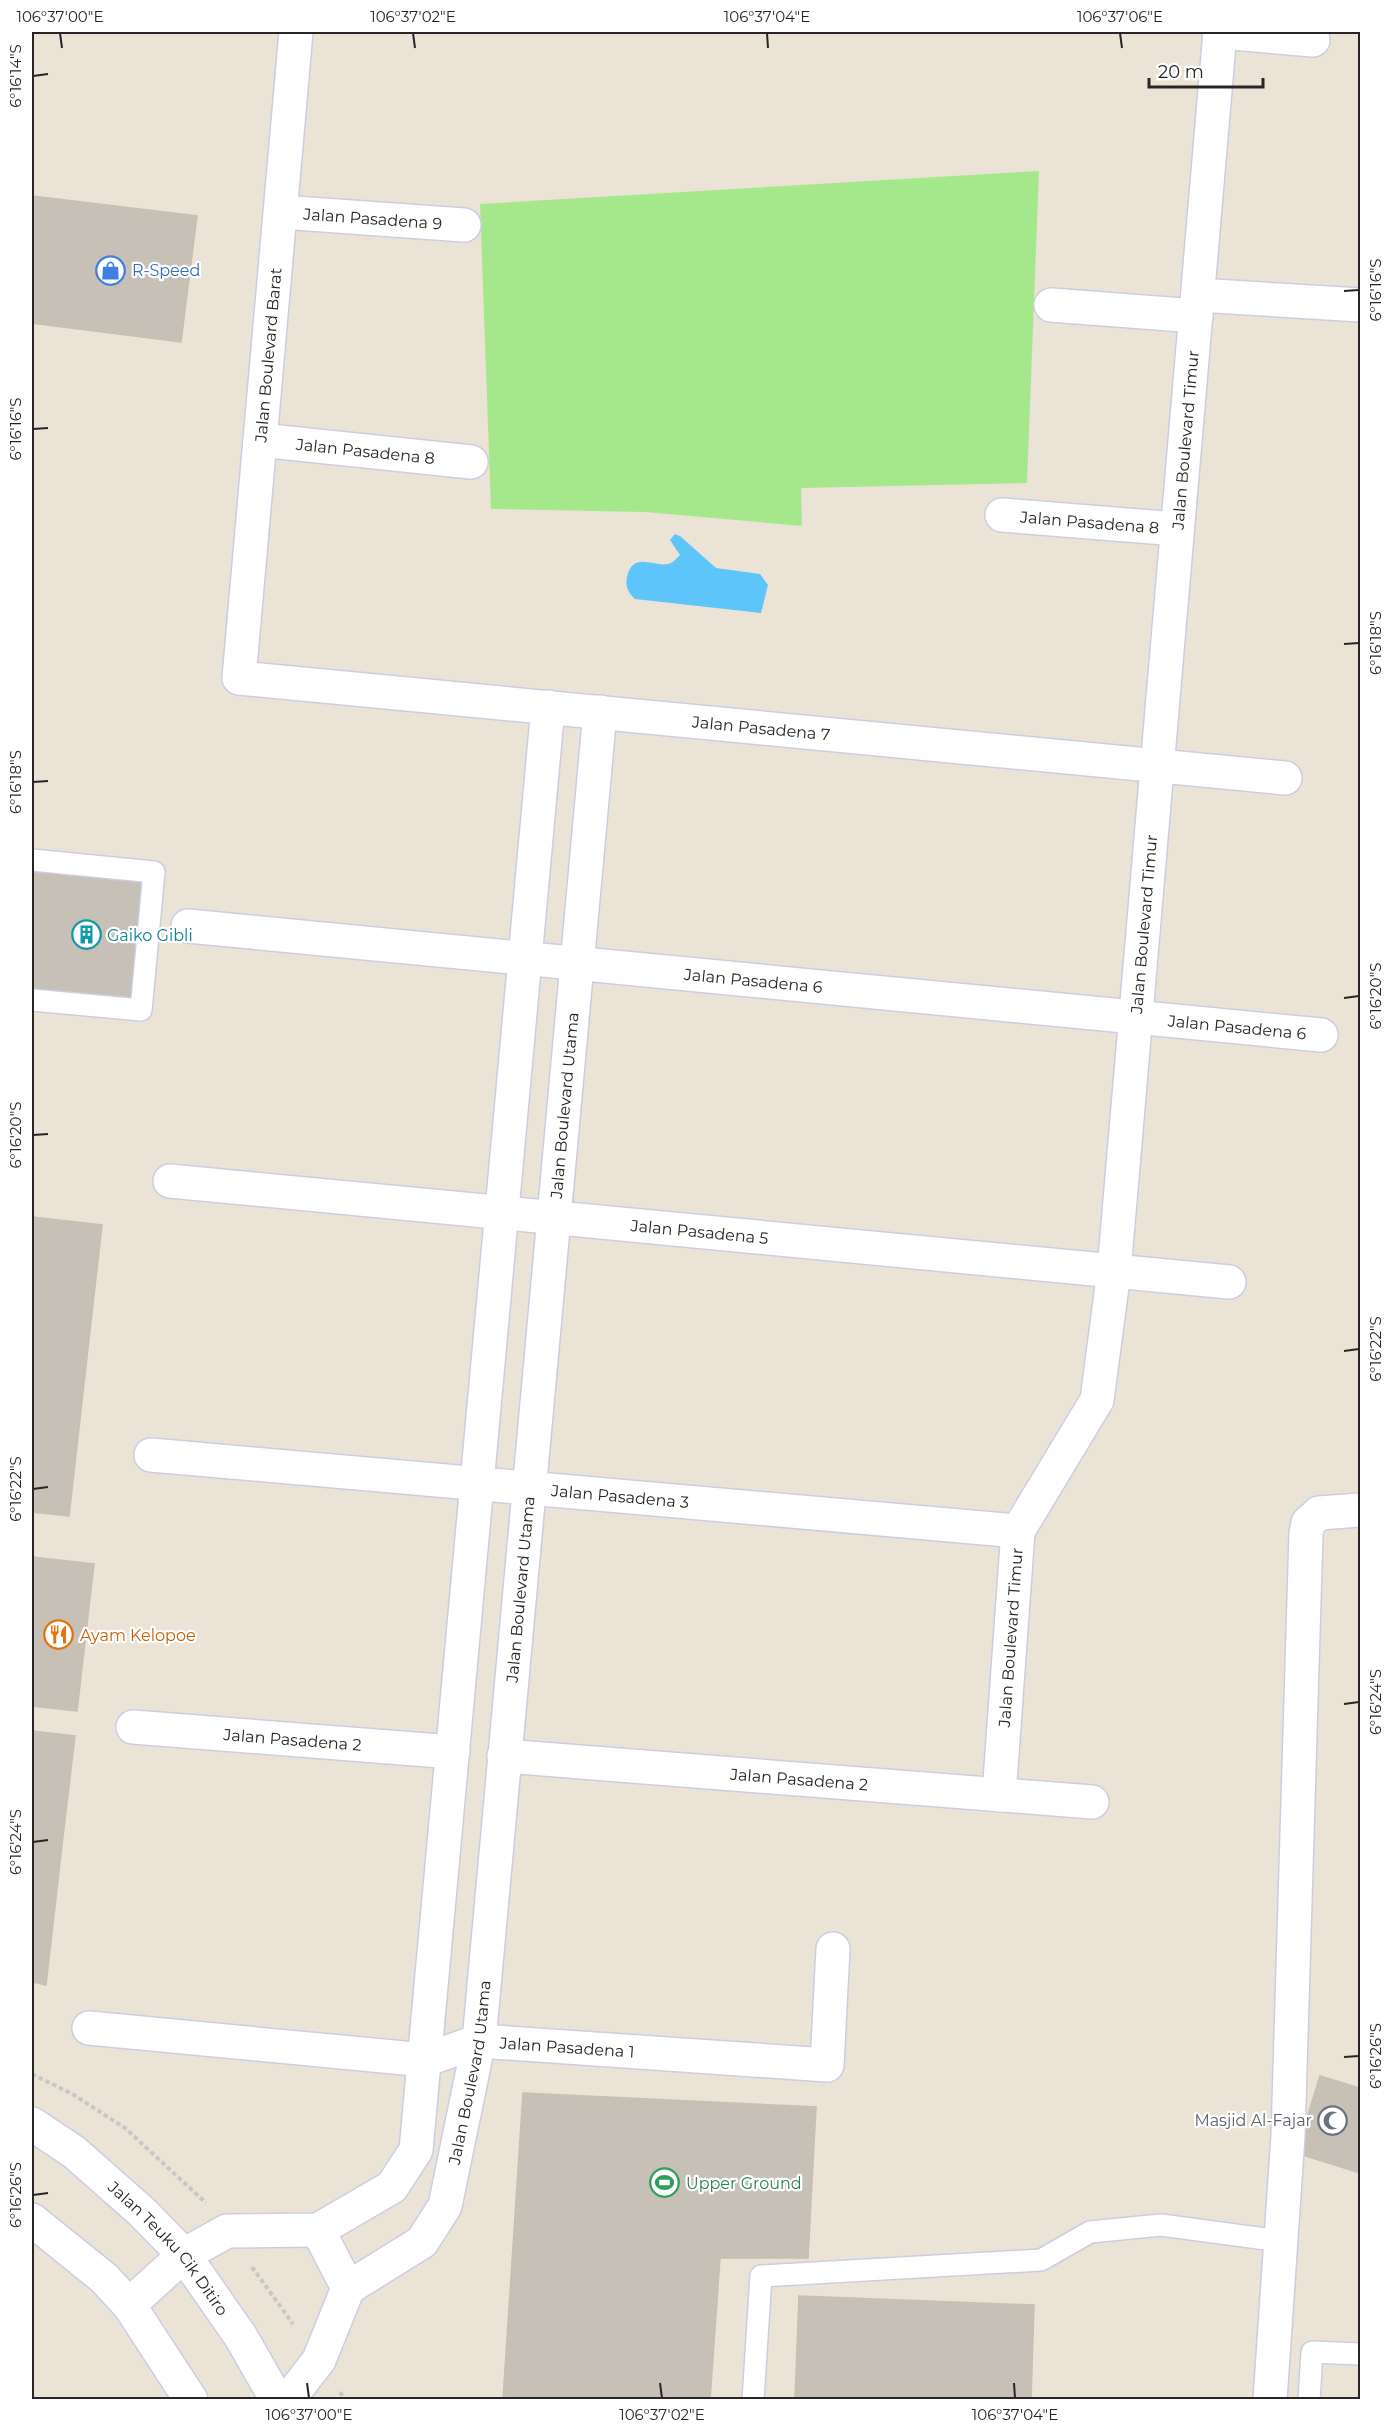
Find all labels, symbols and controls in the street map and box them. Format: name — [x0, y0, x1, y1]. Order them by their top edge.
text: 106°37'00"E — [17, 7, 104, 26]
text: 106°37'02"E — [370, 7, 456, 26]
text: 106°37'04"E — [724, 7, 810, 26]
text: 106°37'06"E — [1077, 7, 1163, 26]
text: 6°16'14"S — [6, 44, 25, 108]
scale bar — [1149, 51, 1263, 89]
text: 20 m — [1158, 61, 1204, 83]
street label: Jalan Pasadena 9 — [302, 205, 443, 233]
shop icon: R-Speed — [95, 254, 127, 286]
text: 6°16'16"S — [1366, 258, 1385, 322]
place label: R-Speed — [132, 261, 200, 280]
street label: Jalan Boulevard Barat — [251, 266, 286, 444]
street label: Jalan Boulevard Timur — [1168, 349, 1203, 531]
text: 6°16'16"S — [6, 397, 25, 461]
street label: Jalan Pasadena 8 — [294, 435, 436, 468]
street label: Jalan Pasadena 8 — [1018, 507, 1160, 538]
text: 6°16'18"S — [1366, 611, 1385, 675]
street label: Jalan Pasadena 7 — [690, 712, 831, 744]
text: 6°16'18"S — [6, 750, 25, 814]
street label: Jalan Boulevard Timur — [1127, 834, 1161, 1015]
building icon: Gaiko Gibli — [70, 919, 102, 951]
place label: Gaiko Gibli — [107, 926, 193, 945]
text: 6°16'20"S — [1366, 963, 1385, 1029]
street label: Jalan Pasadena 6 — [682, 965, 824, 997]
street label: Jalan Pasadena 6 — [1166, 1011, 1307, 1044]
street label: Jalan Boulevard Utama — [547, 1012, 583, 1200]
text: 6°16'20"S — [6, 1102, 25, 1168]
street label: Jalan Pasadena 5 — [629, 1216, 769, 1248]
text: 6°16'22"S — [1366, 1316, 1385, 1382]
text: 6°16'22"S — [6, 1456, 25, 1522]
street label: Jalan Pasadena 3 — [549, 1481, 690, 1512]
street label: Jalan Boulevard Utama — [503, 1496, 539, 1684]
street label: Jalan Boulevard Timur — [995, 1547, 1027, 1729]
restaurant icon: Ayam Kelopoe — [43, 1619, 75, 1651]
place label: Ayam Kelopoe — [80, 1626, 196, 1645]
text: 6°16'24"S — [1366, 1669, 1385, 1735]
street label: Jalan Pasadena 2 — [222, 1725, 362, 1755]
street label: Jalan Pasadena 2 — [728, 1765, 869, 1794]
text: 6°16'24"S — [6, 1809, 25, 1875]
street label: Jalan Boulevard Utama — [445, 1980, 494, 2167]
text: 6°16'26"S — [1366, 2023, 1385, 2089]
street label: Jalan Pasadena 1 — [498, 2033, 635, 2062]
mosque icon: Masjid Al-Fajar — [1317, 2104, 1349, 2136]
place label: Masjid Al-Fajar — [1194, 2111, 1312, 2130]
text: 6°16'26"S — [6, 2162, 25, 2228]
sports icon: Upper Ground — [649, 2167, 681, 2199]
place label: Upper Ground — [686, 2174, 802, 2193]
street label: Jalan Teuku Cik Ditiro — [103, 2177, 232, 2319]
text: 106°37'00"E — [266, 2405, 353, 2424]
text: 106°37'02"E — [619, 2405, 705, 2424]
text: 106°37'04"E — [972, 2405, 1058, 2424]

